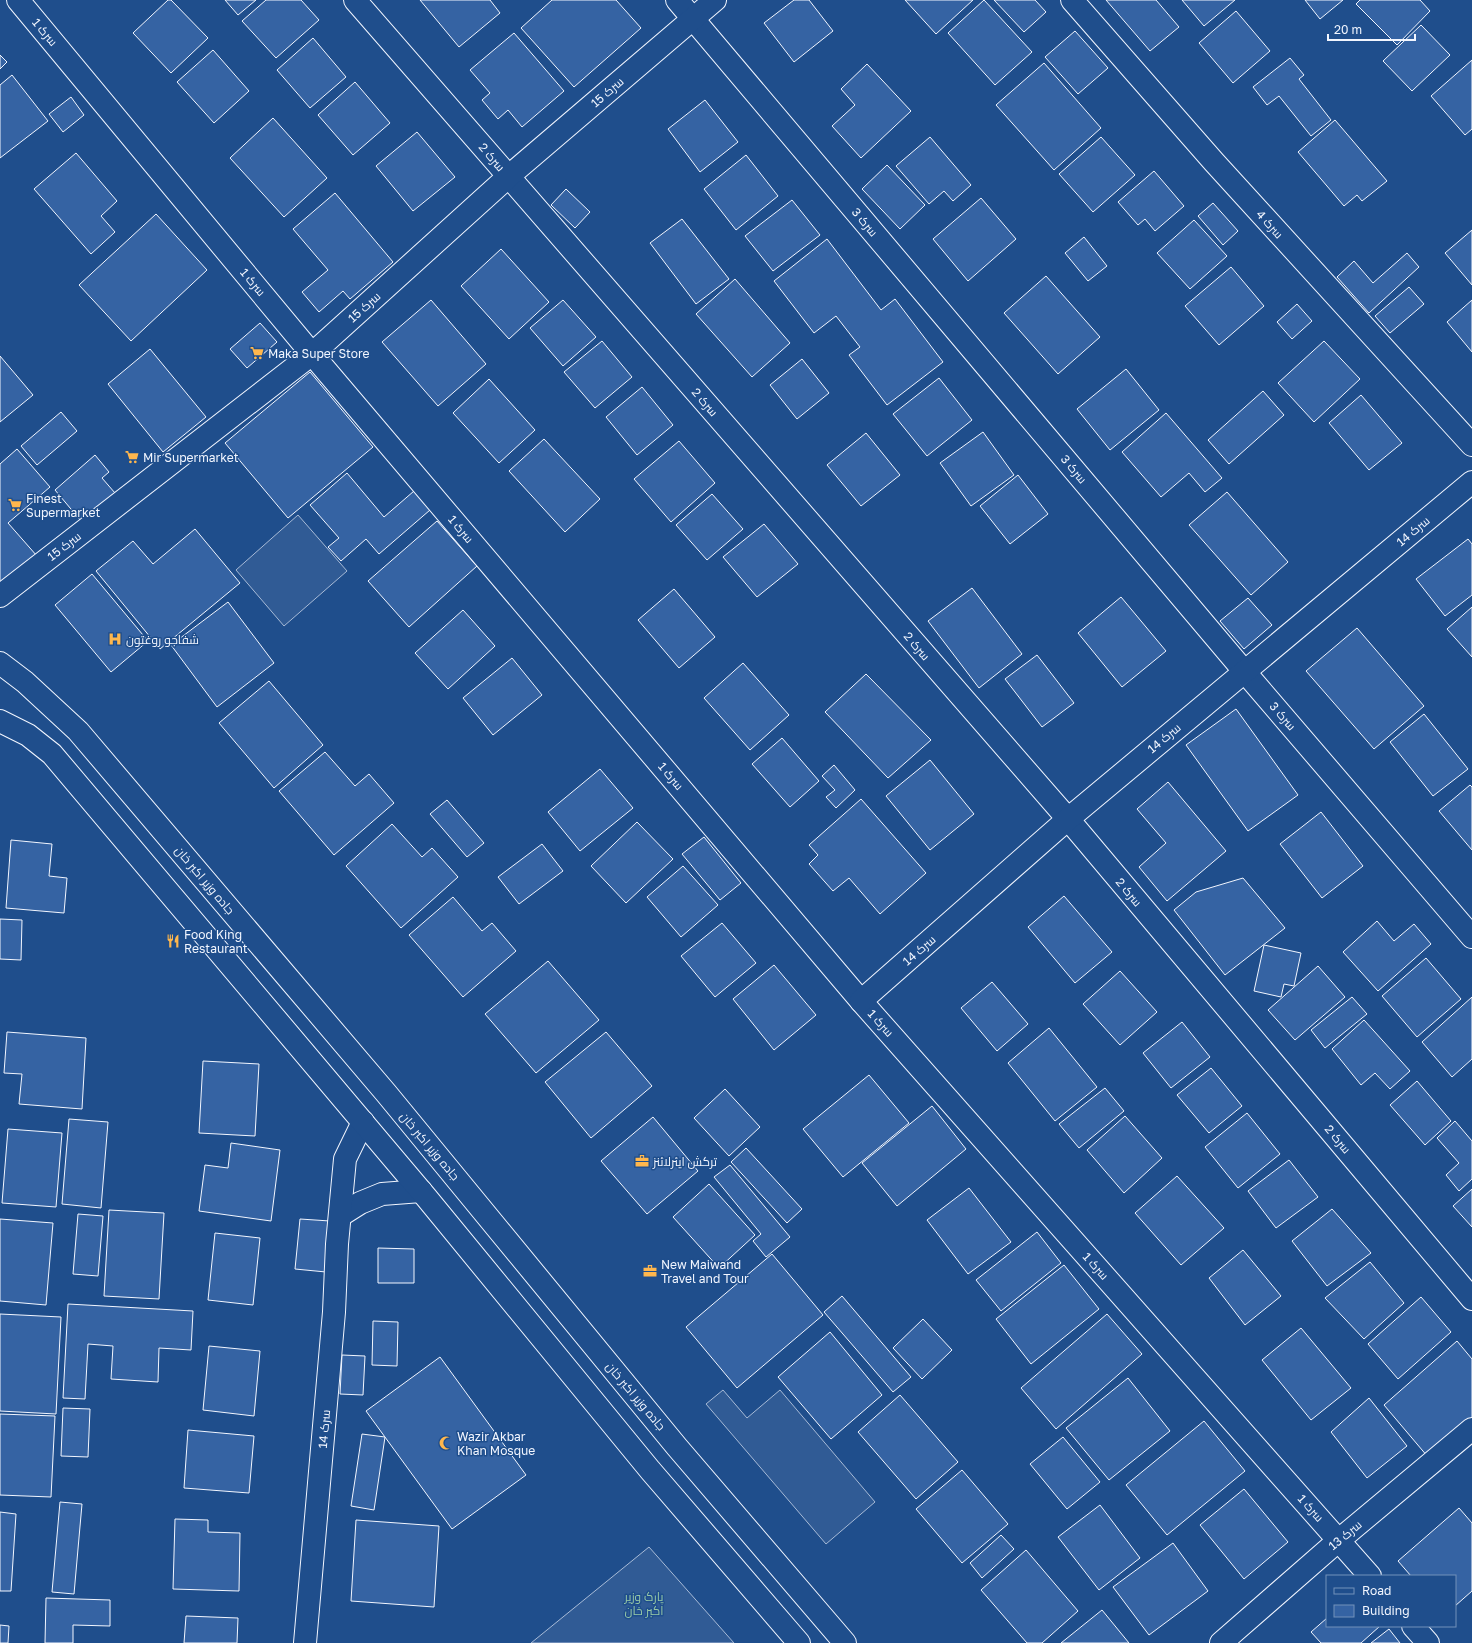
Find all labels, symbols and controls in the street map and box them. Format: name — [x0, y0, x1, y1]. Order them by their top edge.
street label: سرک 1 — [29, 15, 61, 49]
scale bar — [1328, 16, 1415, 42]
text: 20 m — [1334, 22, 1362, 37]
street label: سرک 15 — [588, 74, 626, 110]
street label: سرک 2 — [476, 140, 508, 174]
street label: سرک 3 — [849, 205, 881, 239]
street label: سرک 4 — [1253, 207, 1287, 241]
street label: سرک 1 — [237, 265, 269, 299]
street label: سرک 15 — [345, 289, 383, 325]
supermarket icon: Maka Super Store — [249, 345, 265, 361]
place label: Maka Super Store — [268, 346, 370, 361]
street label: سرک 2 — [689, 385, 721, 419]
supermarket icon: Mir Supermarket — [124, 449, 140, 465]
place label: Mir Supermarket — [143, 450, 239, 465]
street label: سرک 3 — [1058, 452, 1090, 486]
place label: Finest Supermarket — [26, 491, 101, 520]
supermarket icon: Finest Supermarket — [7, 497, 23, 513]
street label: سرک 1 — [445, 512, 477, 546]
street label: سرک 14 — [1393, 513, 1433, 549]
street label: سرک 15 — [44, 528, 84, 564]
street label: سرک 2 — [901, 629, 933, 663]
hospital icon: شفاجو روغتون — [107, 631, 123, 647]
place label: شفاجو روغتون — [126, 632, 199, 647]
street label: سرک 3 — [1267, 699, 1299, 733]
street label: سرک 14 — [1144, 720, 1184, 756]
street label: سرک 1 — [655, 759, 687, 793]
street label: جاده وزیر اکبر خان — [172, 843, 238, 917]
street label: سرک 2 — [1113, 875, 1145, 909]
place label: Food King Restaurant — [184, 927, 248, 956]
street label: سرک 14 — [899, 932, 939, 968]
restaurant icon: Food King Restaurant — [165, 933, 181, 949]
street label: سرک 1 — [865, 1006, 897, 1040]
street label: جاده وزیر اکبر خان — [397, 1109, 463, 1183]
street label: سرک 2 — [1322, 1122, 1354, 1156]
office icon: ترکش ایئرلائنز — [634, 1153, 650, 1169]
place label: ترکش ایئرلائنز — [652, 1154, 718, 1169]
street label: سرک 1 — [1080, 1249, 1112, 1283]
place label: New Maiwand Travel and Tour — [661, 1257, 749, 1286]
office icon: New Maiwand Travel and Tour — [642, 1263, 658, 1279]
street label: جاده وزیر اکبر خان — [603, 1359, 669, 1433]
street label: سرک 14 — [315, 1409, 333, 1449]
place label: Wazir Akbar Khan Mosque — [457, 1429, 535, 1458]
mosque icon: Wazir Akbar Khan Mosque — [438, 1435, 454, 1451]
street label: سرک 1 — [1295, 1491, 1327, 1525]
street label: سرک 13 — [1325, 1517, 1365, 1553]
legend — [1326, 1575, 1456, 1627]
text: Road — [1362, 1583, 1391, 1598]
park label: پارک وزیر اکبر خان — [624, 1589, 664, 1618]
text: Building — [1362, 1603, 1410, 1618]

